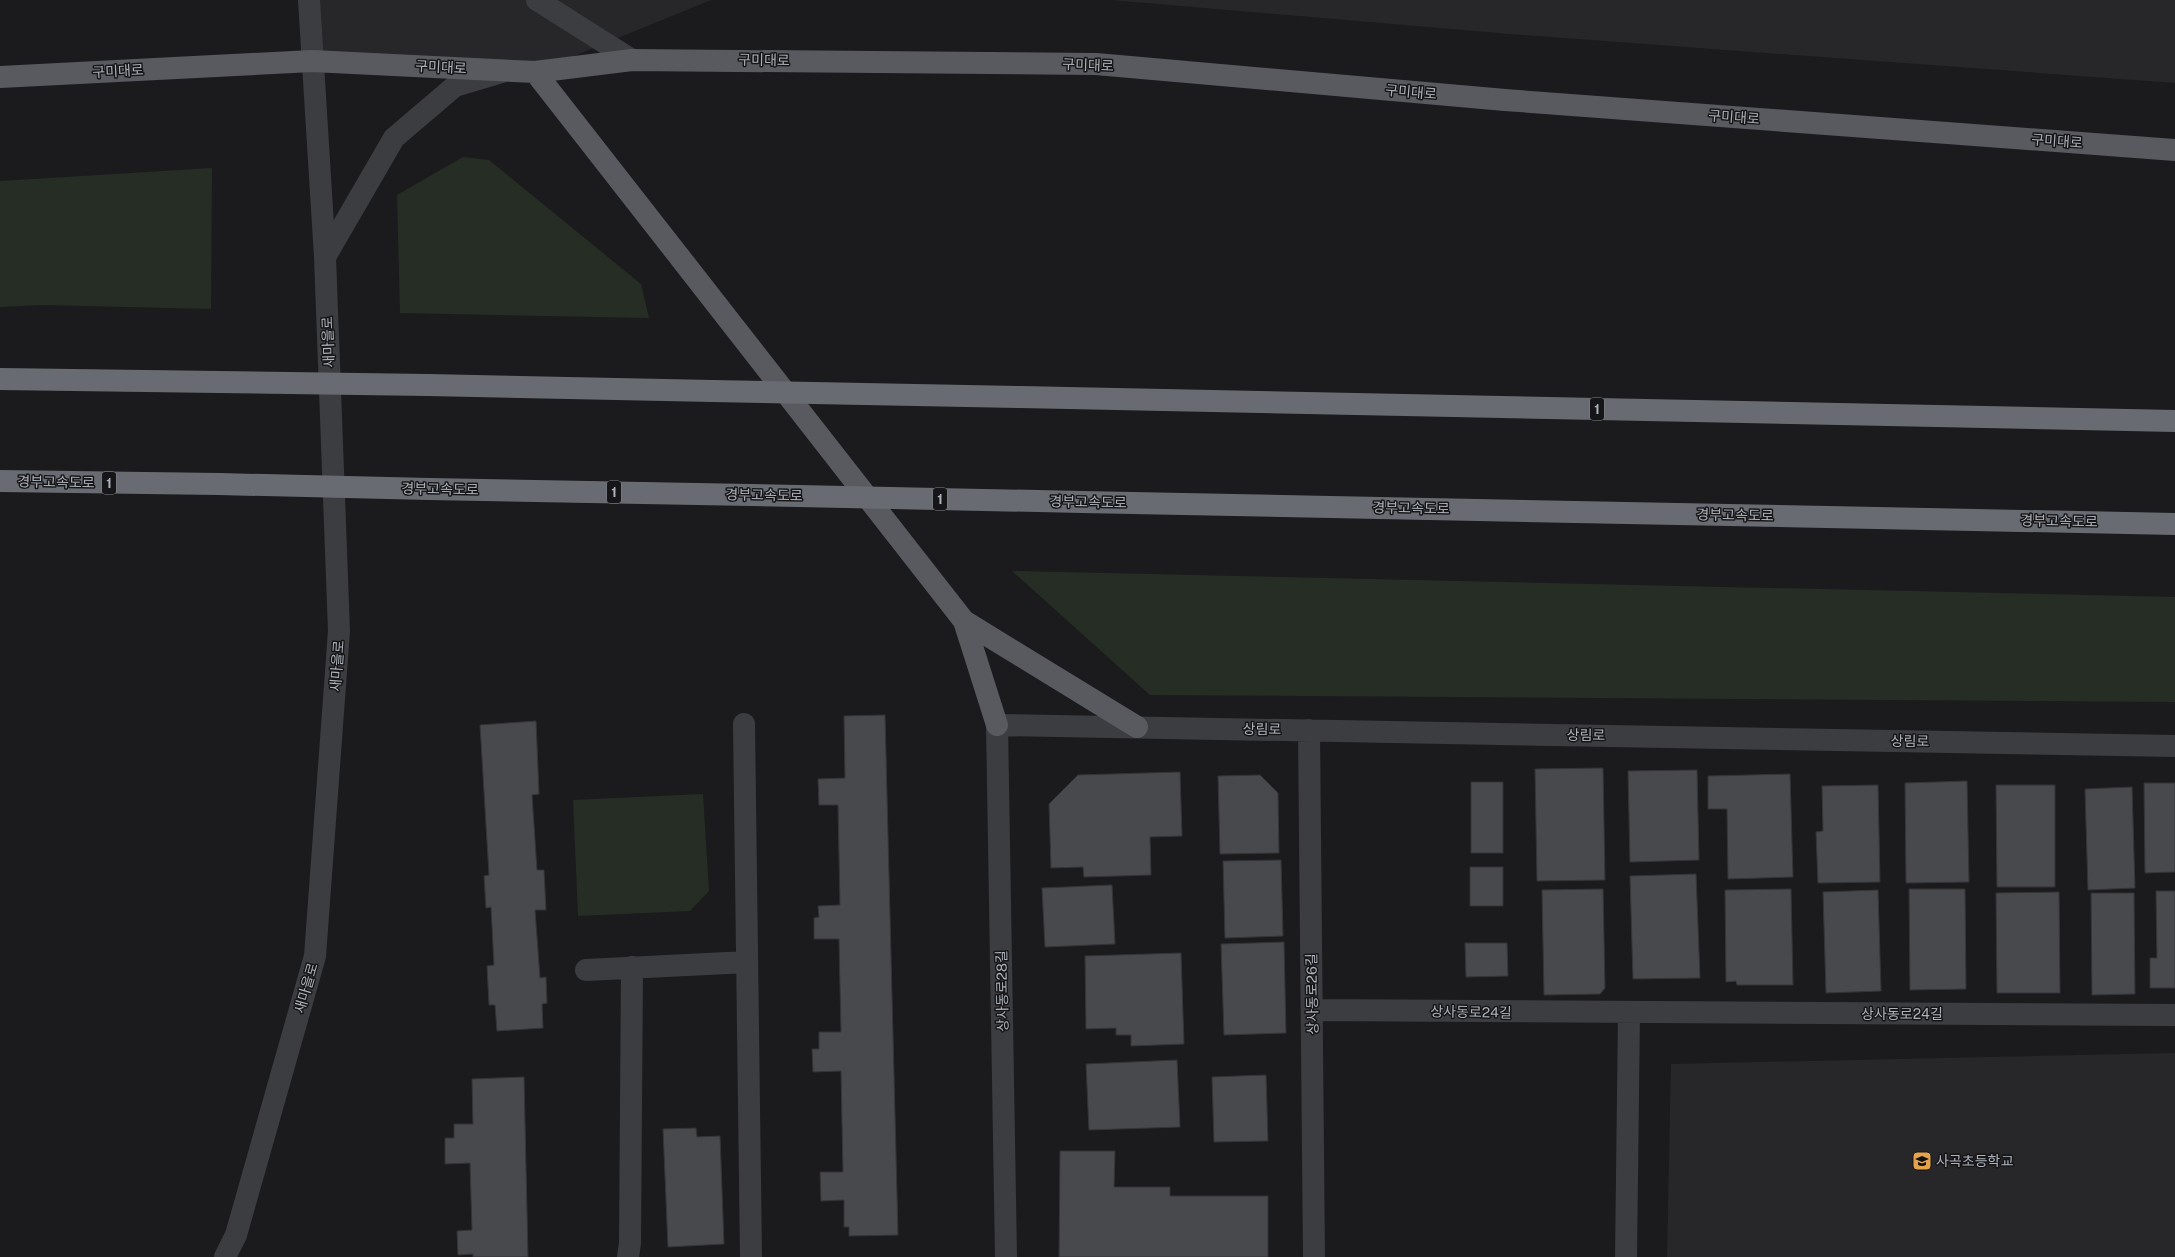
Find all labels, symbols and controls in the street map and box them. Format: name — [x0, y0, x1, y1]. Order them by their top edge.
street label: 구미대로 — [738, 52, 790, 68]
street label: 구미대로 — [1062, 56, 1114, 74]
street label: 구미대로 — [415, 58, 467, 76]
street label: 구미대로 — [92, 62, 144, 80]
street label: 구미대로 — [1385, 82, 1437, 102]
street label: 구미대로 — [1708, 107, 1760, 127]
street label: 구미대로 — [2031, 131, 2083, 151]
street label: 새마을로 — [319, 316, 337, 368]
road number: 1 — [1590, 398, 1604, 420]
road number: 1 — [102, 472, 116, 494]
street label: 경부고속도로 — [17, 473, 95, 491]
street label: 경부고속도로 — [401, 480, 479, 498]
road number: 1 — [607, 481, 621, 503]
street label: 경부고속도로 — [725, 486, 803, 504]
road number: 1 — [933, 488, 947, 510]
street label: 경부고속도로 — [1049, 493, 1127, 511]
street label: 경부고속도로 — [1372, 499, 1450, 517]
street label: 경부고속도로 — [1696, 506, 1774, 524]
street label: 경부고속도로 — [2020, 512, 2098, 530]
street label: 새마을로 — [327, 640, 347, 692]
street label: 상림로 — [1243, 721, 1282, 737]
street label: 상림로 — [1567, 727, 1606, 743]
street label: 상림로 — [1891, 733, 1930, 749]
street label: 상사동로28길 — [993, 950, 1011, 1032]
street label: 상사동로26길 — [1303, 953, 1321, 1035]
street label: 새마을로 — [291, 961, 321, 1015]
street label: 상사동로24길 — [1430, 1003, 1512, 1021]
street label: 상사동로24길 — [1861, 1006, 1943, 1022]
school or university icon: 사곡초등학교 — [1911, 1150, 1933, 1172]
place label: 사곡초등학교 — [1936, 1153, 2013, 1169]

